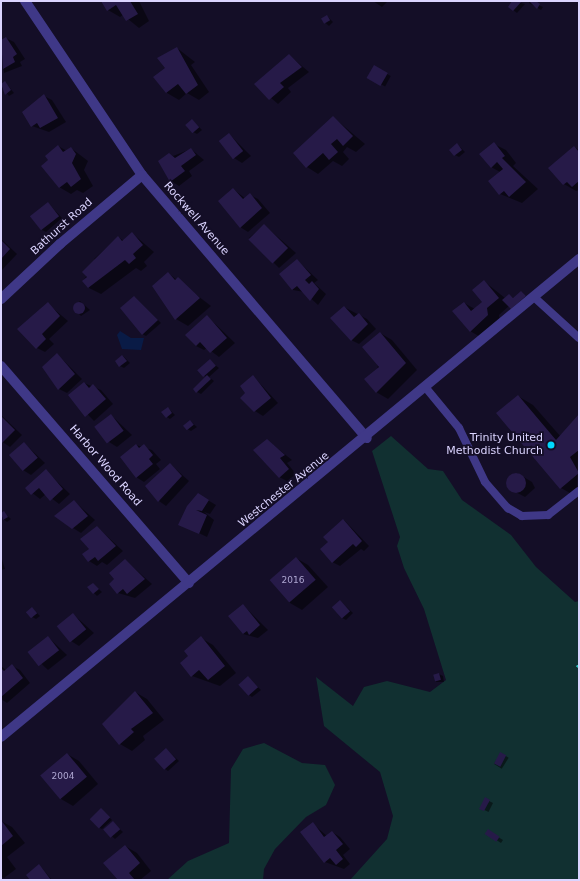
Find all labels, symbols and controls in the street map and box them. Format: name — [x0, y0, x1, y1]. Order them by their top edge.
street label: Rockwell Avenue — [161, 180, 231, 258]
street label: Bathurst Road — [29, 196, 95, 258]
street label: Harbor Wood Road — [66, 423, 144, 509]
place label: Trinity United Methodist Church — [446, 432, 543, 458]
marker: Trinity United Methodist Church — [546, 440, 556, 450]
street label: Westchester Avenue — [236, 449, 332, 531]
house number: 2016 — [282, 575, 304, 585]
house number: 2004 — [52, 771, 74, 781]

